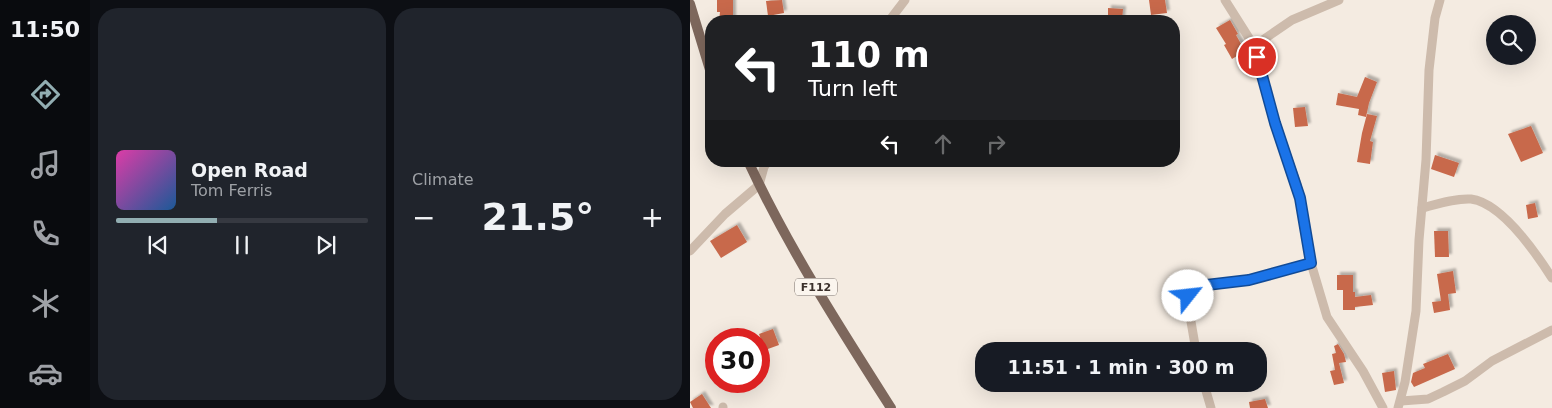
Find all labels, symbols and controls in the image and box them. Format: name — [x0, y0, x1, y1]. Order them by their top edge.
map controls — [1486, 15, 1536, 65]
button: search — [1486, 15, 1536, 65]
text: 11:50 — [10, 17, 80, 42]
icon: left — [725, 35, 790, 100]
text: 110 m — [808, 35, 930, 75]
pin — [1236, 36, 1278, 78]
icon: arrive — [1243, 43, 1271, 71]
text: Turn left — [808, 76, 897, 101]
icon: directions — [28, 77, 63, 112]
icon: left — [876, 130, 904, 158]
icon: ahead — [929, 130, 957, 158]
icon: right — [982, 130, 1010, 158]
icon: music — [28, 147, 63, 182]
text: Open Road — [191, 159, 308, 181]
text: Climate — [412, 170, 474, 189]
text: Tom Ferris — [191, 181, 272, 200]
text: 21.5° — [482, 195, 594, 239]
text: − — [412, 201, 435, 234]
text: + — [641, 201, 664, 234]
icon: phone — [28, 216, 63, 251]
icon: previous — [144, 231, 172, 259]
icon: pause — [228, 231, 256, 259]
icon: next — [312, 231, 340, 259]
position arrow — [1161, 269, 1213, 321]
road number: F112 — [795, 278, 837, 296]
icon: climate — [28, 286, 63, 321]
speed limit sign: 30 — [705, 328, 770, 393]
icon: car — [28, 356, 63, 391]
text: 11:51 · 1 min · 300 m — [1007, 356, 1235, 378]

